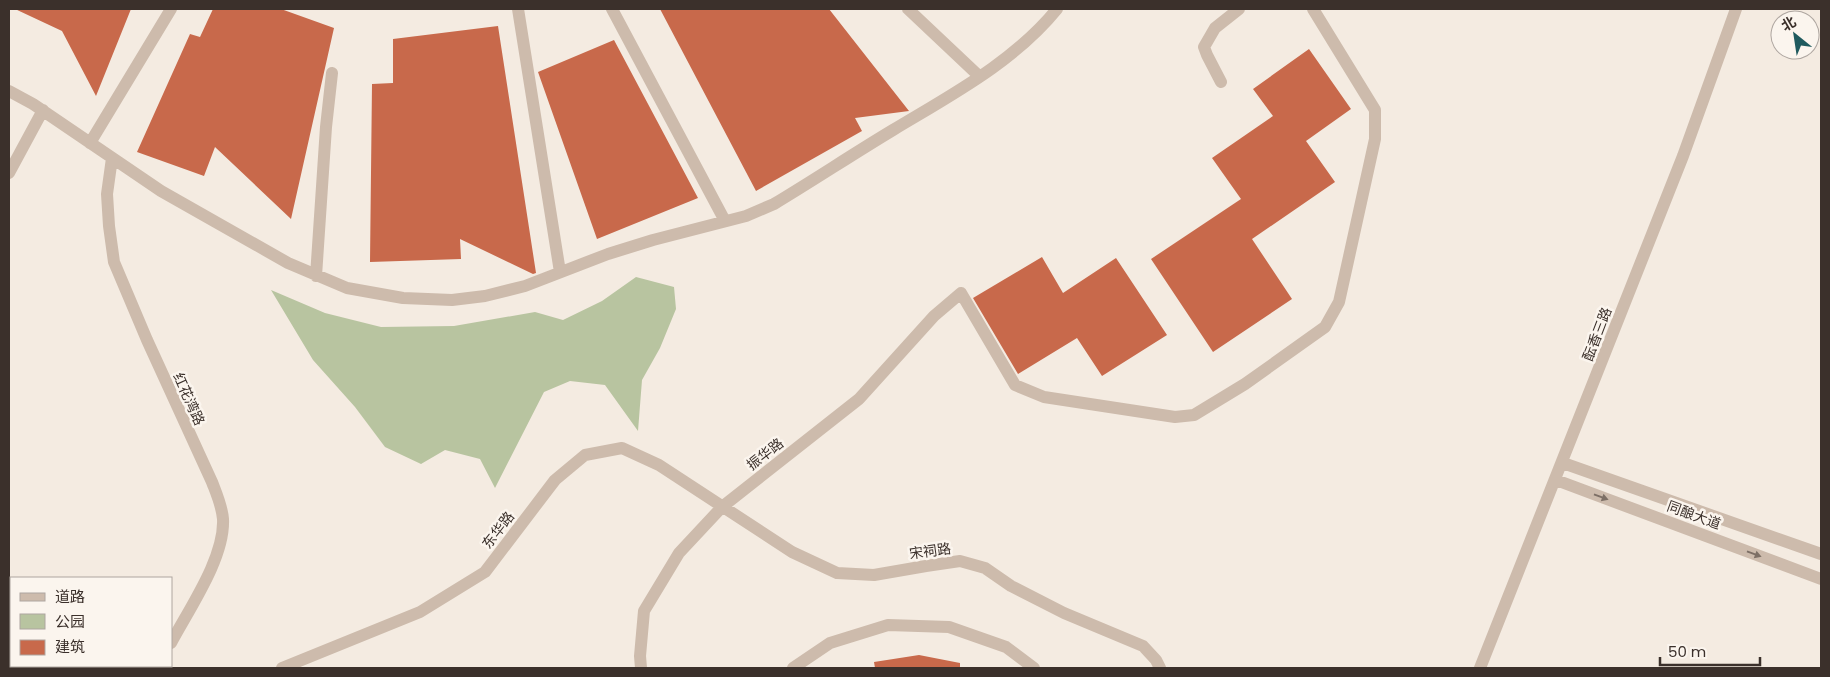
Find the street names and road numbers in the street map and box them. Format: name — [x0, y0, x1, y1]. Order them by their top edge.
street label: 酝香三路 — [1578, 304, 1616, 364]
street label: 红花湾路 — [168, 369, 210, 429]
street label: 振华路 — [742, 433, 788, 475]
street label: 同酿大道 — [1664, 496, 1724, 534]
street label: 东华路 — [477, 507, 519, 553]
street label: 宋祠路 — [908, 538, 952, 564]

